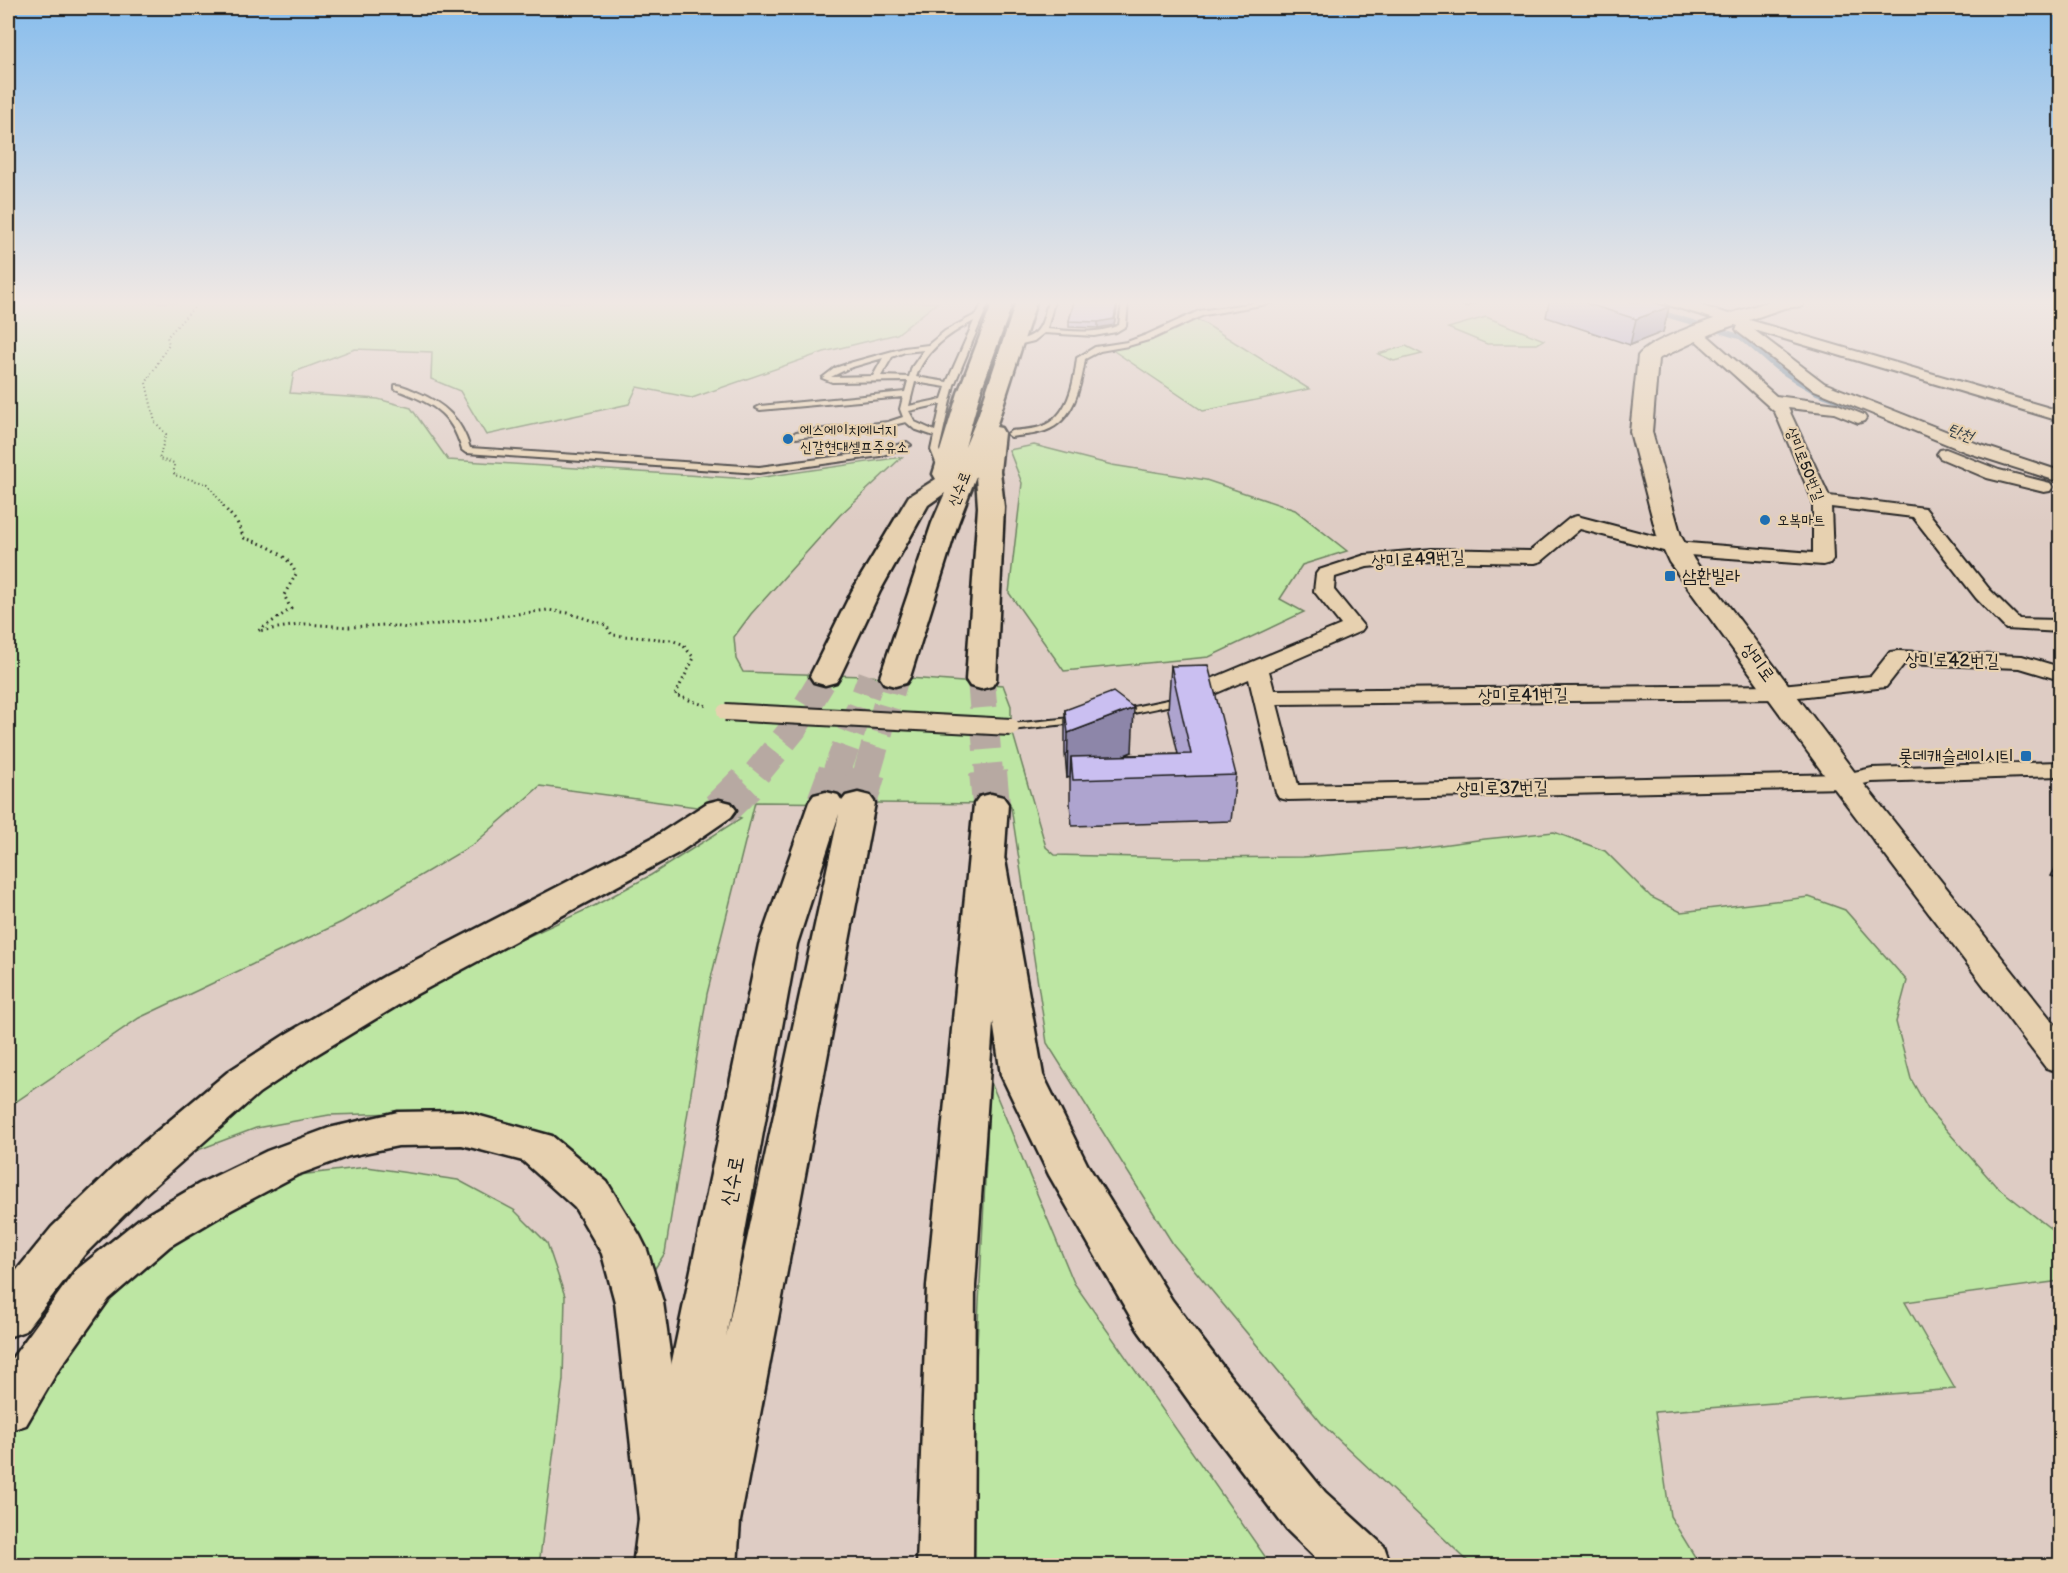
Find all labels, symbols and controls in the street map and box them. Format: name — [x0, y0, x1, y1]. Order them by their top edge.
water label: 탄천 — [1945, 420, 1978, 448]
place label: 에스에이치에너지 신갈현대셀프주유소 — [800, 421, 909, 457]
street label: 상미로50번길 — [1781, 425, 1828, 504]
marker: 에스에이치에너지 신갈현대셀프주유소 — [781, 432, 795, 446]
street label: 신수로 — [944, 469, 975, 510]
place label: 오복마트 — [1777, 511, 1825, 530]
marker: 오복마트 — [1758, 513, 1772, 527]
street label: 상미로49번길 — [1371, 547, 1466, 572]
place label: 삼환빌라 — [1682, 566, 1740, 587]
marker: 삼환빌라 — [1663, 569, 1677, 583]
street label: 상미로 — [1736, 639, 1779, 686]
street label: 상미로42번길 — [1905, 649, 2000, 672]
street label: 상미로41번길 — [1478, 684, 1569, 707]
place label: 롯데캐슬레이시티 — [1898, 746, 2014, 767]
marker: 롯데캐슬레이시티 — [2019, 749, 2033, 763]
street label: 상미로37번길 — [1456, 777, 1549, 800]
street label: 신수로 — [715, 1154, 750, 1208]

